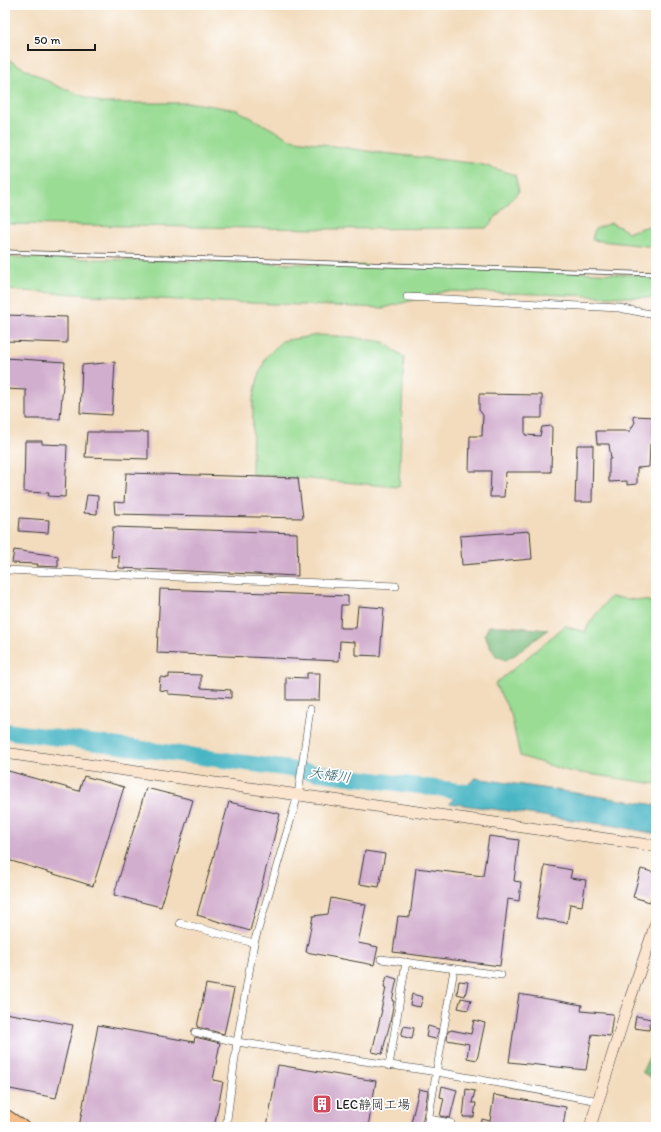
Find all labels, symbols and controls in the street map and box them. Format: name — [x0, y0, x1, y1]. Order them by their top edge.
scale bar — [28, 26, 95, 52]
text: 50 m — [34, 33, 60, 47]
water label: 大幡川 — [308, 764, 352, 786]
building icon: LEC静岡工場 — [311, 1093, 333, 1115]
place label: LEC静岡工場 — [336, 1097, 410, 1112]

